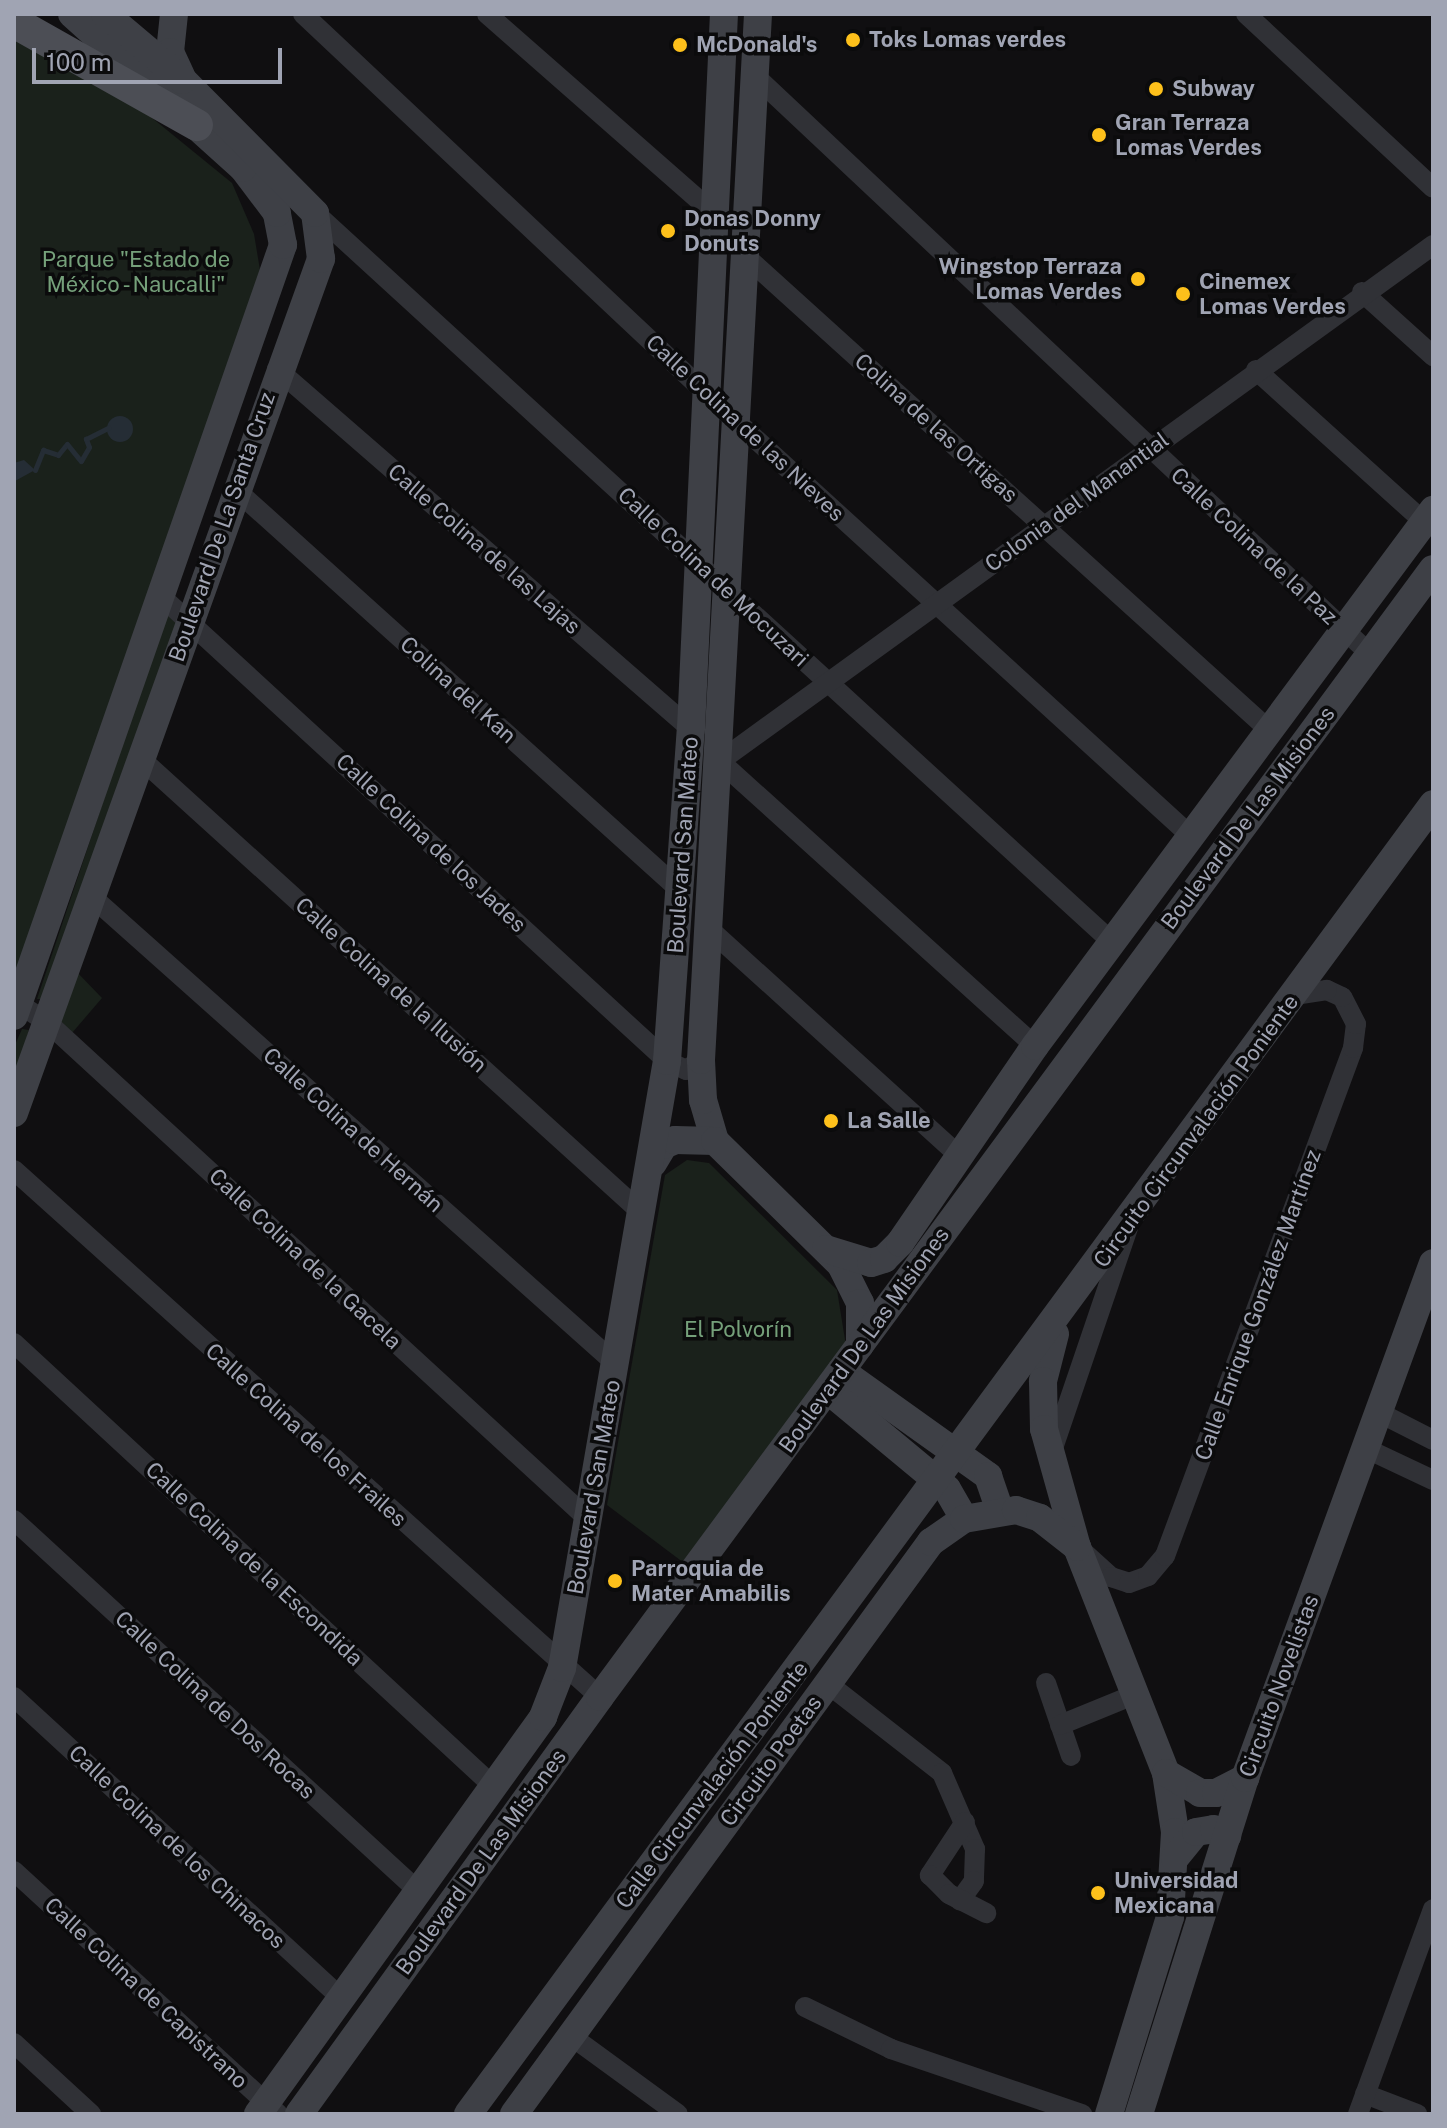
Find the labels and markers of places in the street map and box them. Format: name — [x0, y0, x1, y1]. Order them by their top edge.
place label: Toks Lomas verdes — [869, 27, 1067, 53]
marker: Toks Lomas verdes — [844, 31, 862, 49]
place label: McDonald's — [696, 32, 817, 58]
marker: McDonald's — [671, 36, 689, 54]
place label: Subway — [1172, 76, 1255, 102]
marker: Subway — [1147, 80, 1165, 98]
place label: Gran Terraza Lomas Verdes — [1115, 109, 1262, 160]
marker: Gran Terraza Lomas Verdes — [1090, 126, 1108, 144]
place label: Donas Donny Donuts — [684, 205, 821, 256]
marker: Donas Donny Donuts — [659, 222, 677, 240]
place label: Wingstop Terraza Lomas Verdes — [938, 253, 1122, 304]
place label: Cinemex Lomas Verdes — [1199, 268, 1346, 320]
marker: Wingstop Terraza Lomas Verdes — [1129, 270, 1147, 288]
marker: Cinemex Lomas Verdes — [1174, 285, 1192, 303]
place label: La Salle — [847, 1108, 931, 1134]
marker: La Salle — [822, 1112, 840, 1130]
place label: Parroquia de Mater Amabilis — [631, 1555, 791, 1606]
marker: Parroquia de Mater Amabilis — [606, 1572, 624, 1590]
place label: Universidad Mexicana — [1114, 1867, 1238, 1918]
marker: Universidad Mexicana — [1089, 1884, 1107, 1902]

